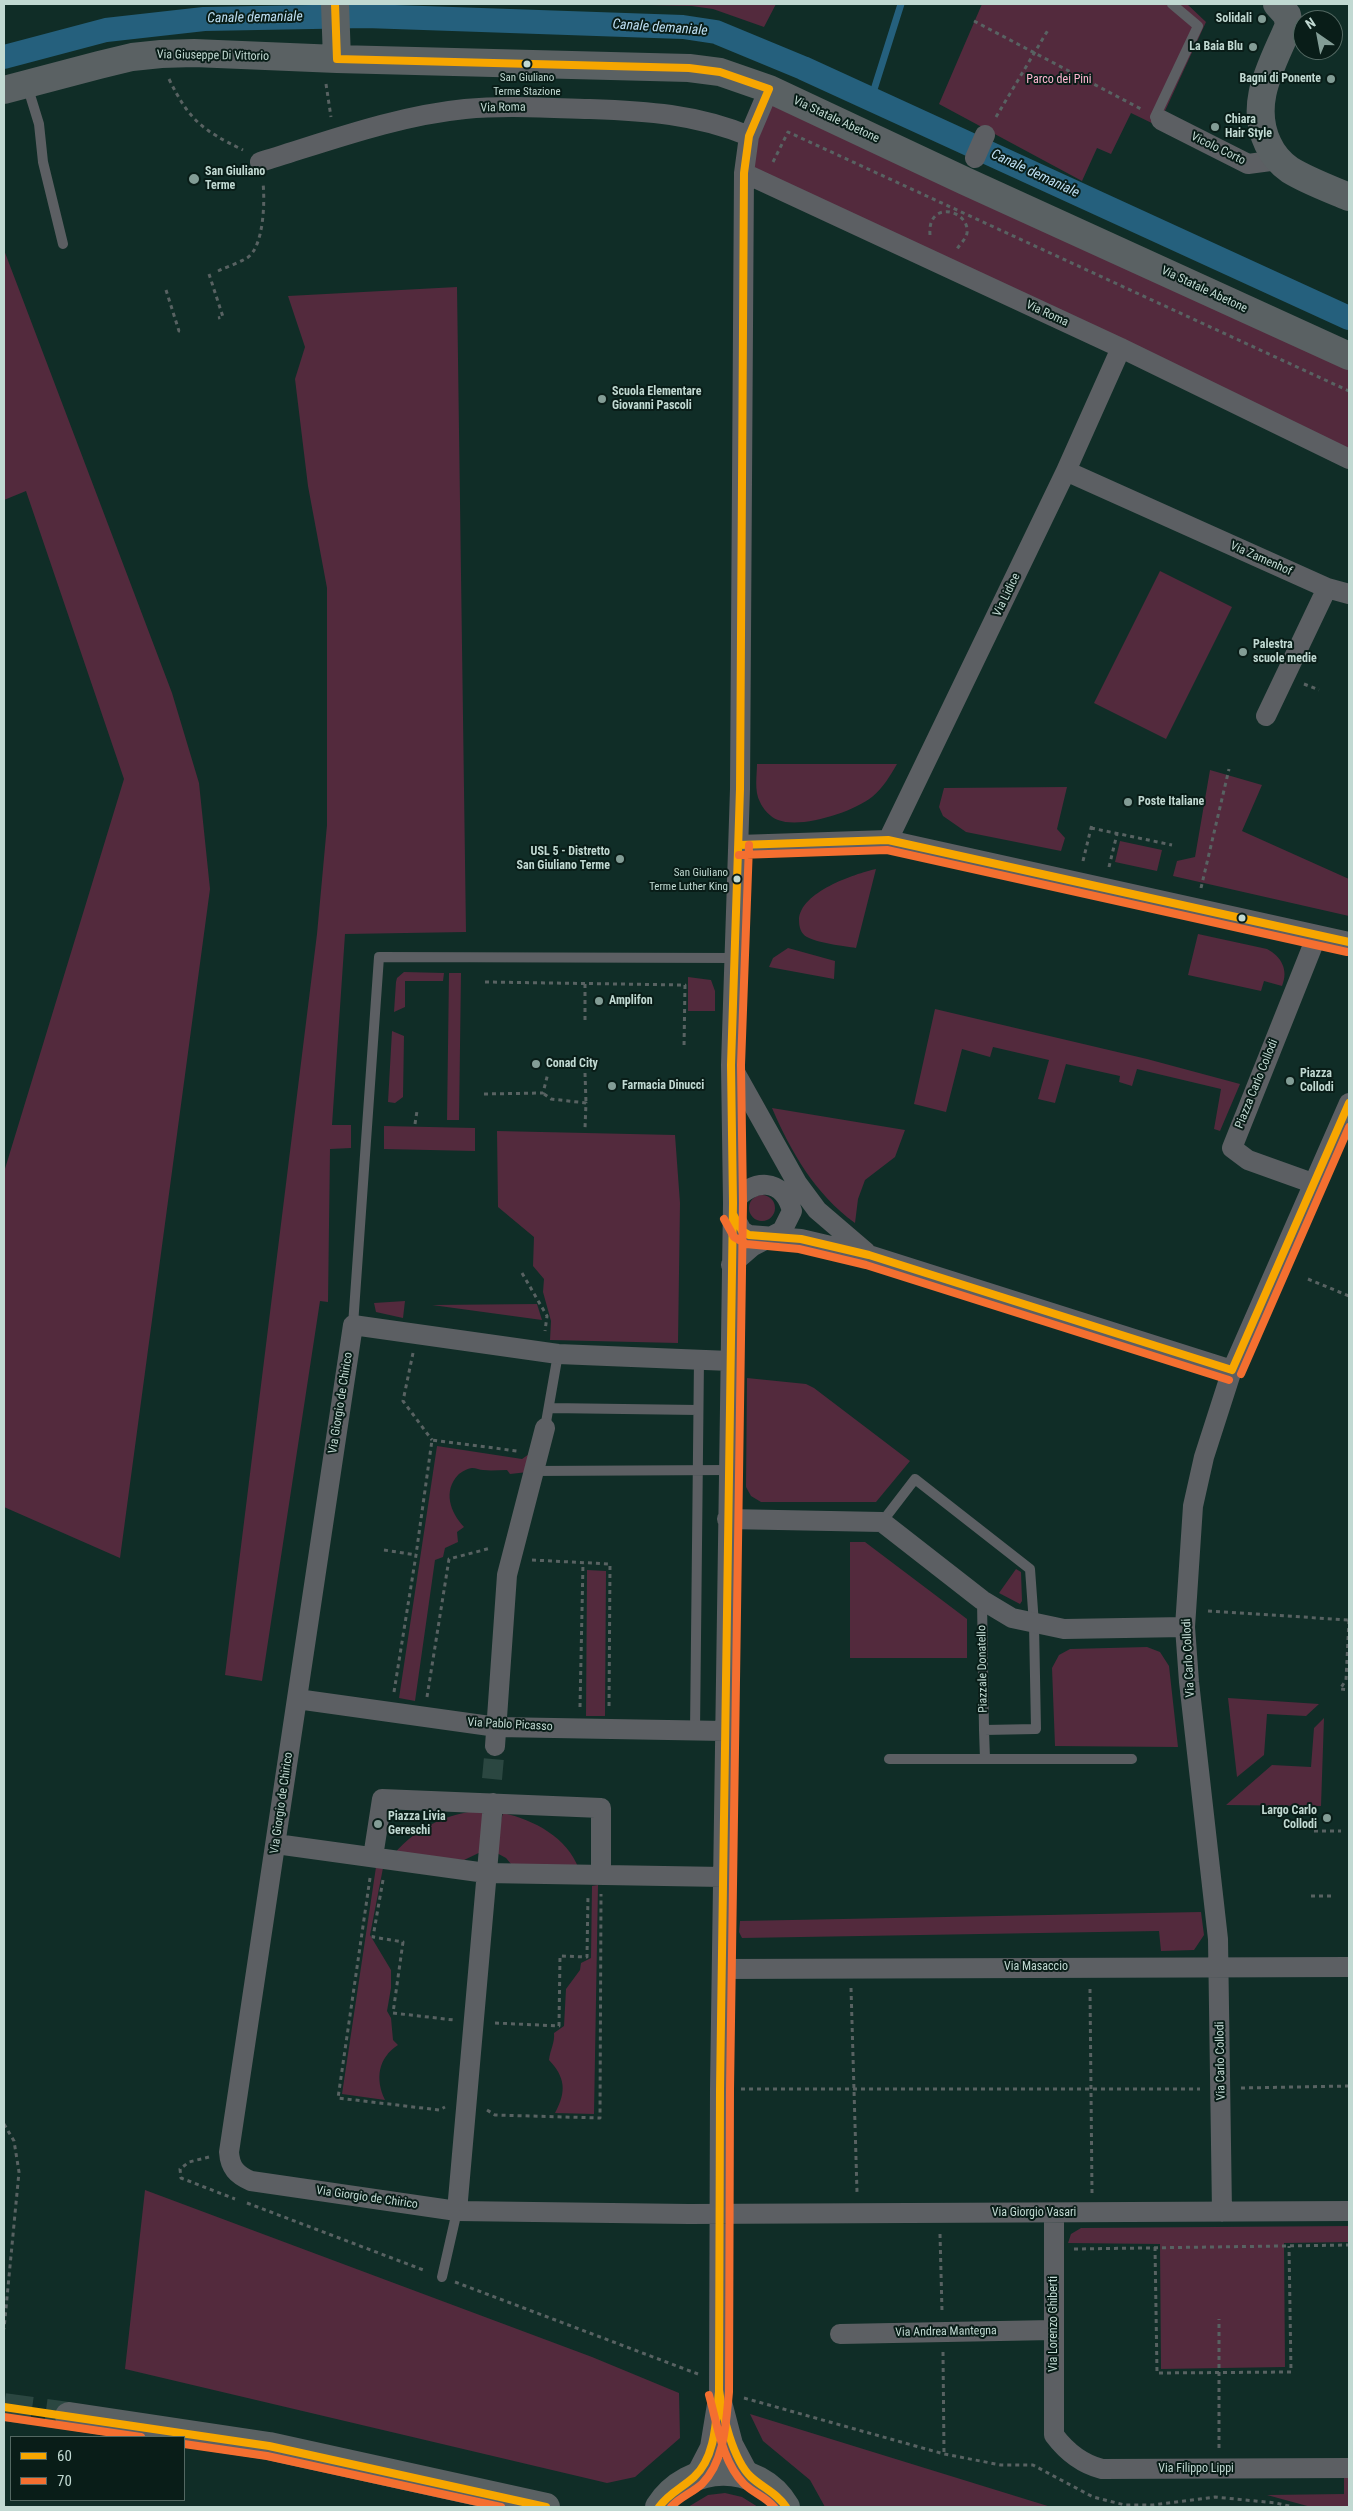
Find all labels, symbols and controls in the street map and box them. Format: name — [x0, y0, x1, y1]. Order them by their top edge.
water label: Canale demaniale — [207, 9, 303, 27]
north arrow — [1293, 10, 1343, 60]
place label: Solidali — [1216, 12, 1252, 26]
marker: Solidali — [1256, 13, 1268, 25]
text: N — [1302, 14, 1318, 32]
water label: Canale demaniale — [612, 16, 708, 40]
place label: La Baia Blu — [1189, 40, 1243, 54]
marker: La Baia Blu — [1247, 41, 1259, 53]
street label: Via Giuseppe Di Vittorio — [157, 48, 269, 64]
marker: San Giuliano Terme Stazione — [522, 59, 532, 69]
place label: San Giuliano Terme Stazione — [493, 71, 561, 97]
place label: Bagni di Ponente — [1239, 72, 1321, 86]
park label: Parco dei Pini — [1026, 73, 1092, 87]
marker: Bagni di Ponente — [1325, 73, 1337, 85]
street label: Via Statale Abetone — [791, 94, 881, 146]
street label: Via Roma — [480, 100, 526, 116]
place label: Chiara Hair Style — [1225, 113, 1272, 141]
marker: Chiara Hair Style — [1209, 121, 1221, 133]
street label: Vicolo Corto — [1188, 130, 1248, 168]
water label: Canale demaniale — [988, 146, 1082, 202]
place label: San Giuliano Terme — [205, 165, 265, 193]
marker: San Giuliano Terme — [187, 172, 201, 186]
street label: Via Statale Abetone — [1159, 264, 1249, 316]
street label: Via Roma — [1023, 298, 1071, 330]
place label: Scuola Elementare Giovanni Pascoli — [612, 385, 701, 413]
marker: Scuola Elementare Giovanni Pascoli — [596, 393, 608, 405]
street label: Via Zamenhof — [1228, 539, 1294, 579]
street label: Via Lidice — [990, 571, 1024, 619]
place label: Palestra scuole medie — [1253, 638, 1317, 666]
marker: Palestra scuole medie — [1237, 646, 1249, 658]
place label: Poste Italiane — [1138, 795, 1204, 809]
marker: Poste Italiane — [1122, 796, 1134, 808]
place label: USL 5 - Distretto San Giuliano Terme — [517, 845, 610, 873]
marker: USL 5 - Distretto San Giuliano Terme — [614, 853, 626, 865]
place label: San Giuliano Terme Luther King — [649, 866, 728, 892]
marker: San Giuliano Terme Luther King — [732, 874, 742, 884]
unlabelled marker — [1237, 913, 1247, 923]
place label: Amplifon — [609, 994, 653, 1008]
marker: Amplifon — [593, 995, 605, 1007]
street label: Piazza Carlo Collodi — [1233, 1037, 1281, 1131]
place label: Conad City — [546, 1057, 598, 1071]
marker: Conad City — [530, 1058, 542, 1070]
place label: Piazza Collodi — [1300, 1067, 1334, 1095]
marker: Piazza Collodi — [1284, 1075, 1296, 1087]
place label: Farmacia Dinucci — [622, 1079, 704, 1093]
marker: Farmacia Dinucci — [606, 1080, 618, 1092]
street label: Via Giorgio de Chirico — [326, 1351, 356, 1455]
street label: Via Carlo Collodi — [1180, 1618, 1198, 1698]
street label: Piazzale Donatello — [975, 1625, 991, 1713]
street label: Via Pablo Picasso — [467, 1716, 553, 1734]
street label: Via Giorgio de Chirico — [268, 1751, 296, 1855]
place label: Largo Carlo Collodi — [1262, 1804, 1317, 1832]
place label: Piazza Livia Gereschi — [388, 1810, 446, 1838]
marker: Largo Carlo Collodi — [1321, 1812, 1333, 1824]
marker: Piazza Livia Gereschi — [372, 1818, 384, 1830]
street label: Via Masaccio — [1004, 1960, 1068, 1974]
street label: Via Carlo Collodi — [1213, 2021, 1229, 2101]
street label: Via Giorgio de Chirico — [315, 2184, 419, 2212]
street label: Via Giorgio Vasari — [992, 2206, 1076, 2220]
street label: Via Lorenzo Ghiberti — [1047, 2276, 1061, 2372]
street label: Via Andrea Mantegna — [895, 2324, 997, 2340]
legend — [10, 2436, 185, 2501]
text: 60 — [57, 2447, 72, 2465]
street label: Via Filippo Lippi — [1158, 2462, 1234, 2476]
text: 70 — [57, 2472, 72, 2490]

